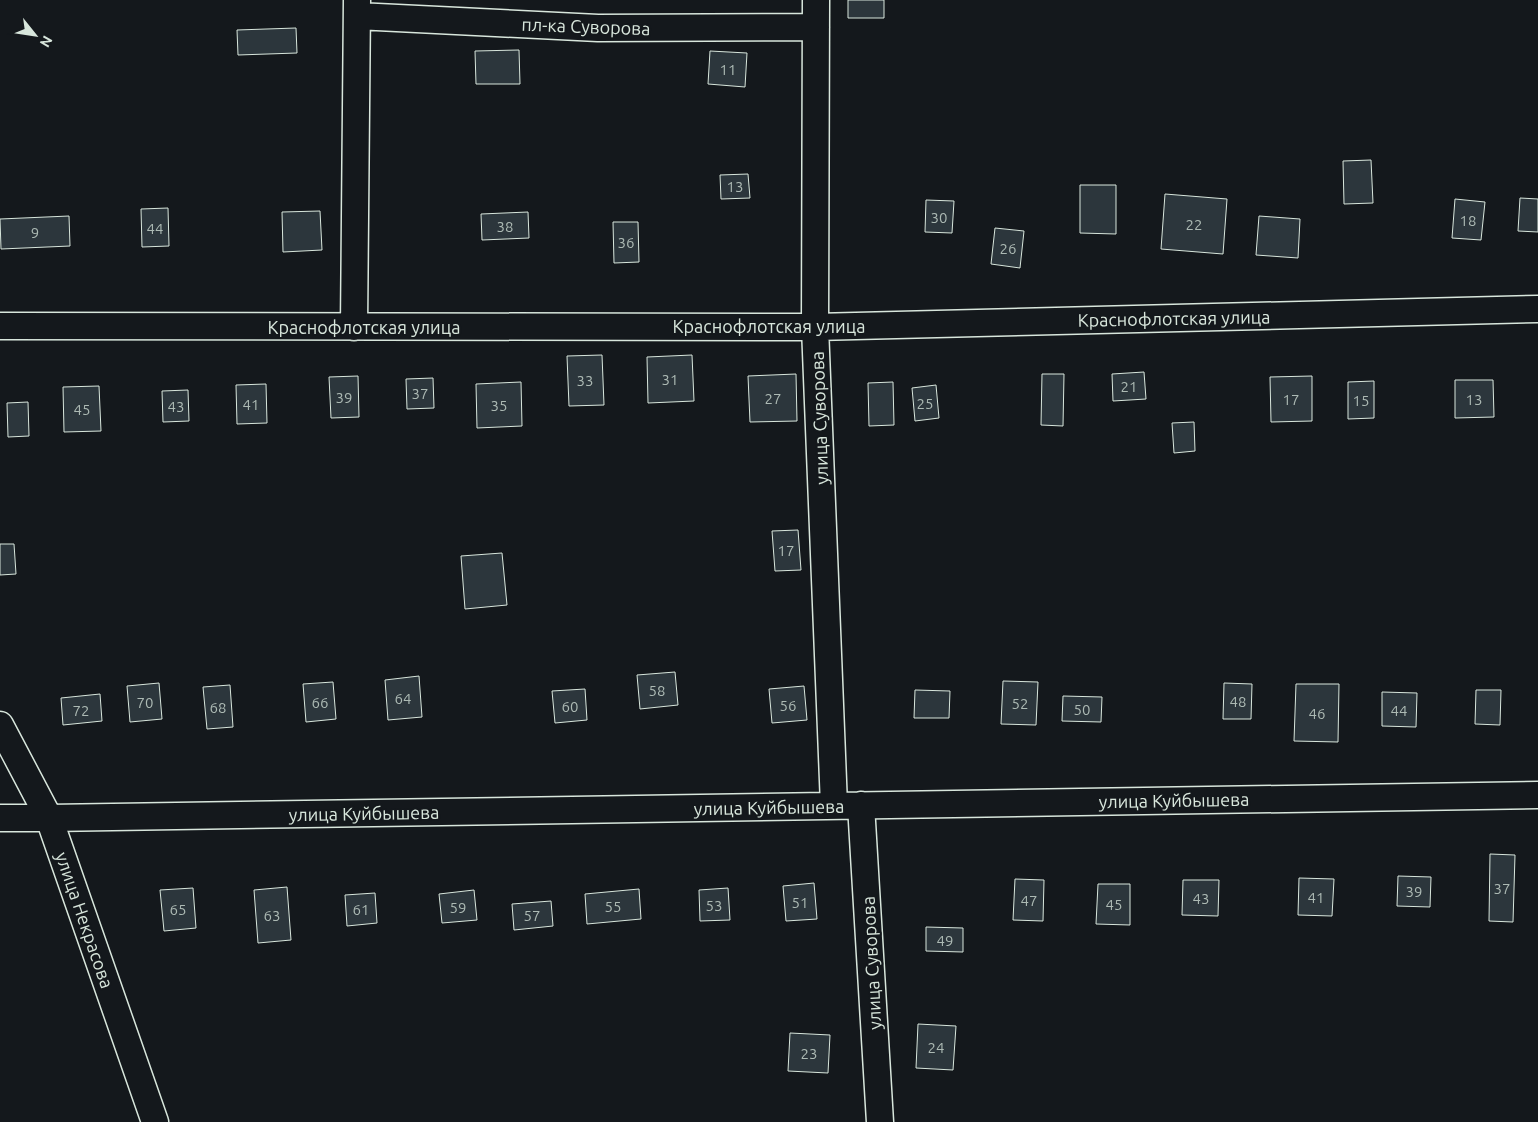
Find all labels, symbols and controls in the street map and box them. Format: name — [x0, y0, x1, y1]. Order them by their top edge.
north arrow — [10, 10, 60, 60]
street label: пл-ка Суворова — [521, 14, 651, 38]
text: N — [37, 33, 56, 50]
house number: 11 — [720, 61, 736, 78]
house number: 13 — [727, 178, 743, 195]
house number: 30 — [931, 209, 947, 226]
house number: 18 — [1460, 212, 1476, 229]
house number: 22 — [1186, 216, 1202, 233]
house number: 38 — [497, 218, 513, 235]
house number: 44 — [147, 220, 163, 237]
house number: 9 — [31, 224, 39, 241]
house number: 36 — [618, 234, 634, 251]
house number: 26 — [1000, 240, 1016, 257]
street label: Краснофлотская улица — [1077, 306, 1271, 330]
street label: Краснофлотская улица — [673, 316, 865, 336]
street label: Краснофлотская улица — [268, 317, 460, 337]
street label: улица Суворова — [807, 351, 831, 485]
house number: 31 — [662, 371, 678, 388]
house number: 33 — [577, 372, 593, 389]
house number: 21 — [1121, 378, 1137, 395]
house number: 37 — [412, 385, 428, 402]
house number: 39 — [336, 389, 352, 406]
house number: 27 — [765, 390, 781, 407]
house number: 17 — [1283, 391, 1299, 408]
house number: 13 — [1466, 391, 1482, 408]
house number: 15 — [1353, 392, 1369, 409]
house number: 25 — [917, 395, 933, 412]
house number: 41 — [243, 396, 259, 413]
house number: 35 — [491, 397, 507, 414]
house number: 43 — [168, 398, 184, 415]
house number: 45 — [74, 401, 90, 418]
house number: 17 — [778, 542, 794, 559]
house number: 58 — [649, 682, 665, 699]
house number: 64 — [395, 690, 411, 707]
house number: 48 — [1230, 693, 1246, 710]
house number: 70 — [137, 694, 153, 711]
house number: 66 — [312, 694, 328, 711]
house number: 52 — [1012, 695, 1028, 712]
house number: 56 — [780, 697, 796, 714]
house number: 60 — [562, 698, 578, 715]
house number: 68 — [210, 699, 226, 716]
house number: 50 — [1074, 701, 1090, 718]
house number: 72 — [73, 702, 89, 719]
house number: 44 — [1391, 702, 1407, 719]
house number: 46 — [1309, 705, 1325, 722]
street label: улица Куйбышева — [1099, 789, 1249, 811]
street label: улица Куйбышева — [694, 796, 844, 818]
street label: улица Куйбышева — [289, 802, 439, 824]
street label: улица Некрасова — [52, 849, 118, 991]
house number: 37 — [1494, 880, 1510, 897]
house number: 39 — [1406, 883, 1422, 900]
house number: 41 — [1308, 889, 1324, 906]
house number: 43 — [1193, 890, 1209, 907]
house number: 47 — [1021, 892, 1037, 909]
house number: 51 — [792, 894, 808, 911]
street label: улица Суворова — [858, 896, 884, 1030]
house number: 45 — [1106, 896, 1122, 913]
house number: 53 — [706, 897, 722, 914]
house number: 55 — [605, 898, 621, 915]
house number: 59 — [450, 899, 466, 916]
house number: 65 — [170, 901, 186, 918]
house number: 61 — [353, 901, 369, 918]
house number: 63 — [264, 907, 280, 924]
house number: 57 — [524, 907, 540, 924]
house number: 49 — [937, 932, 953, 949]
house number: 24 — [928, 1039, 944, 1056]
house number: 23 — [801, 1045, 817, 1062]

